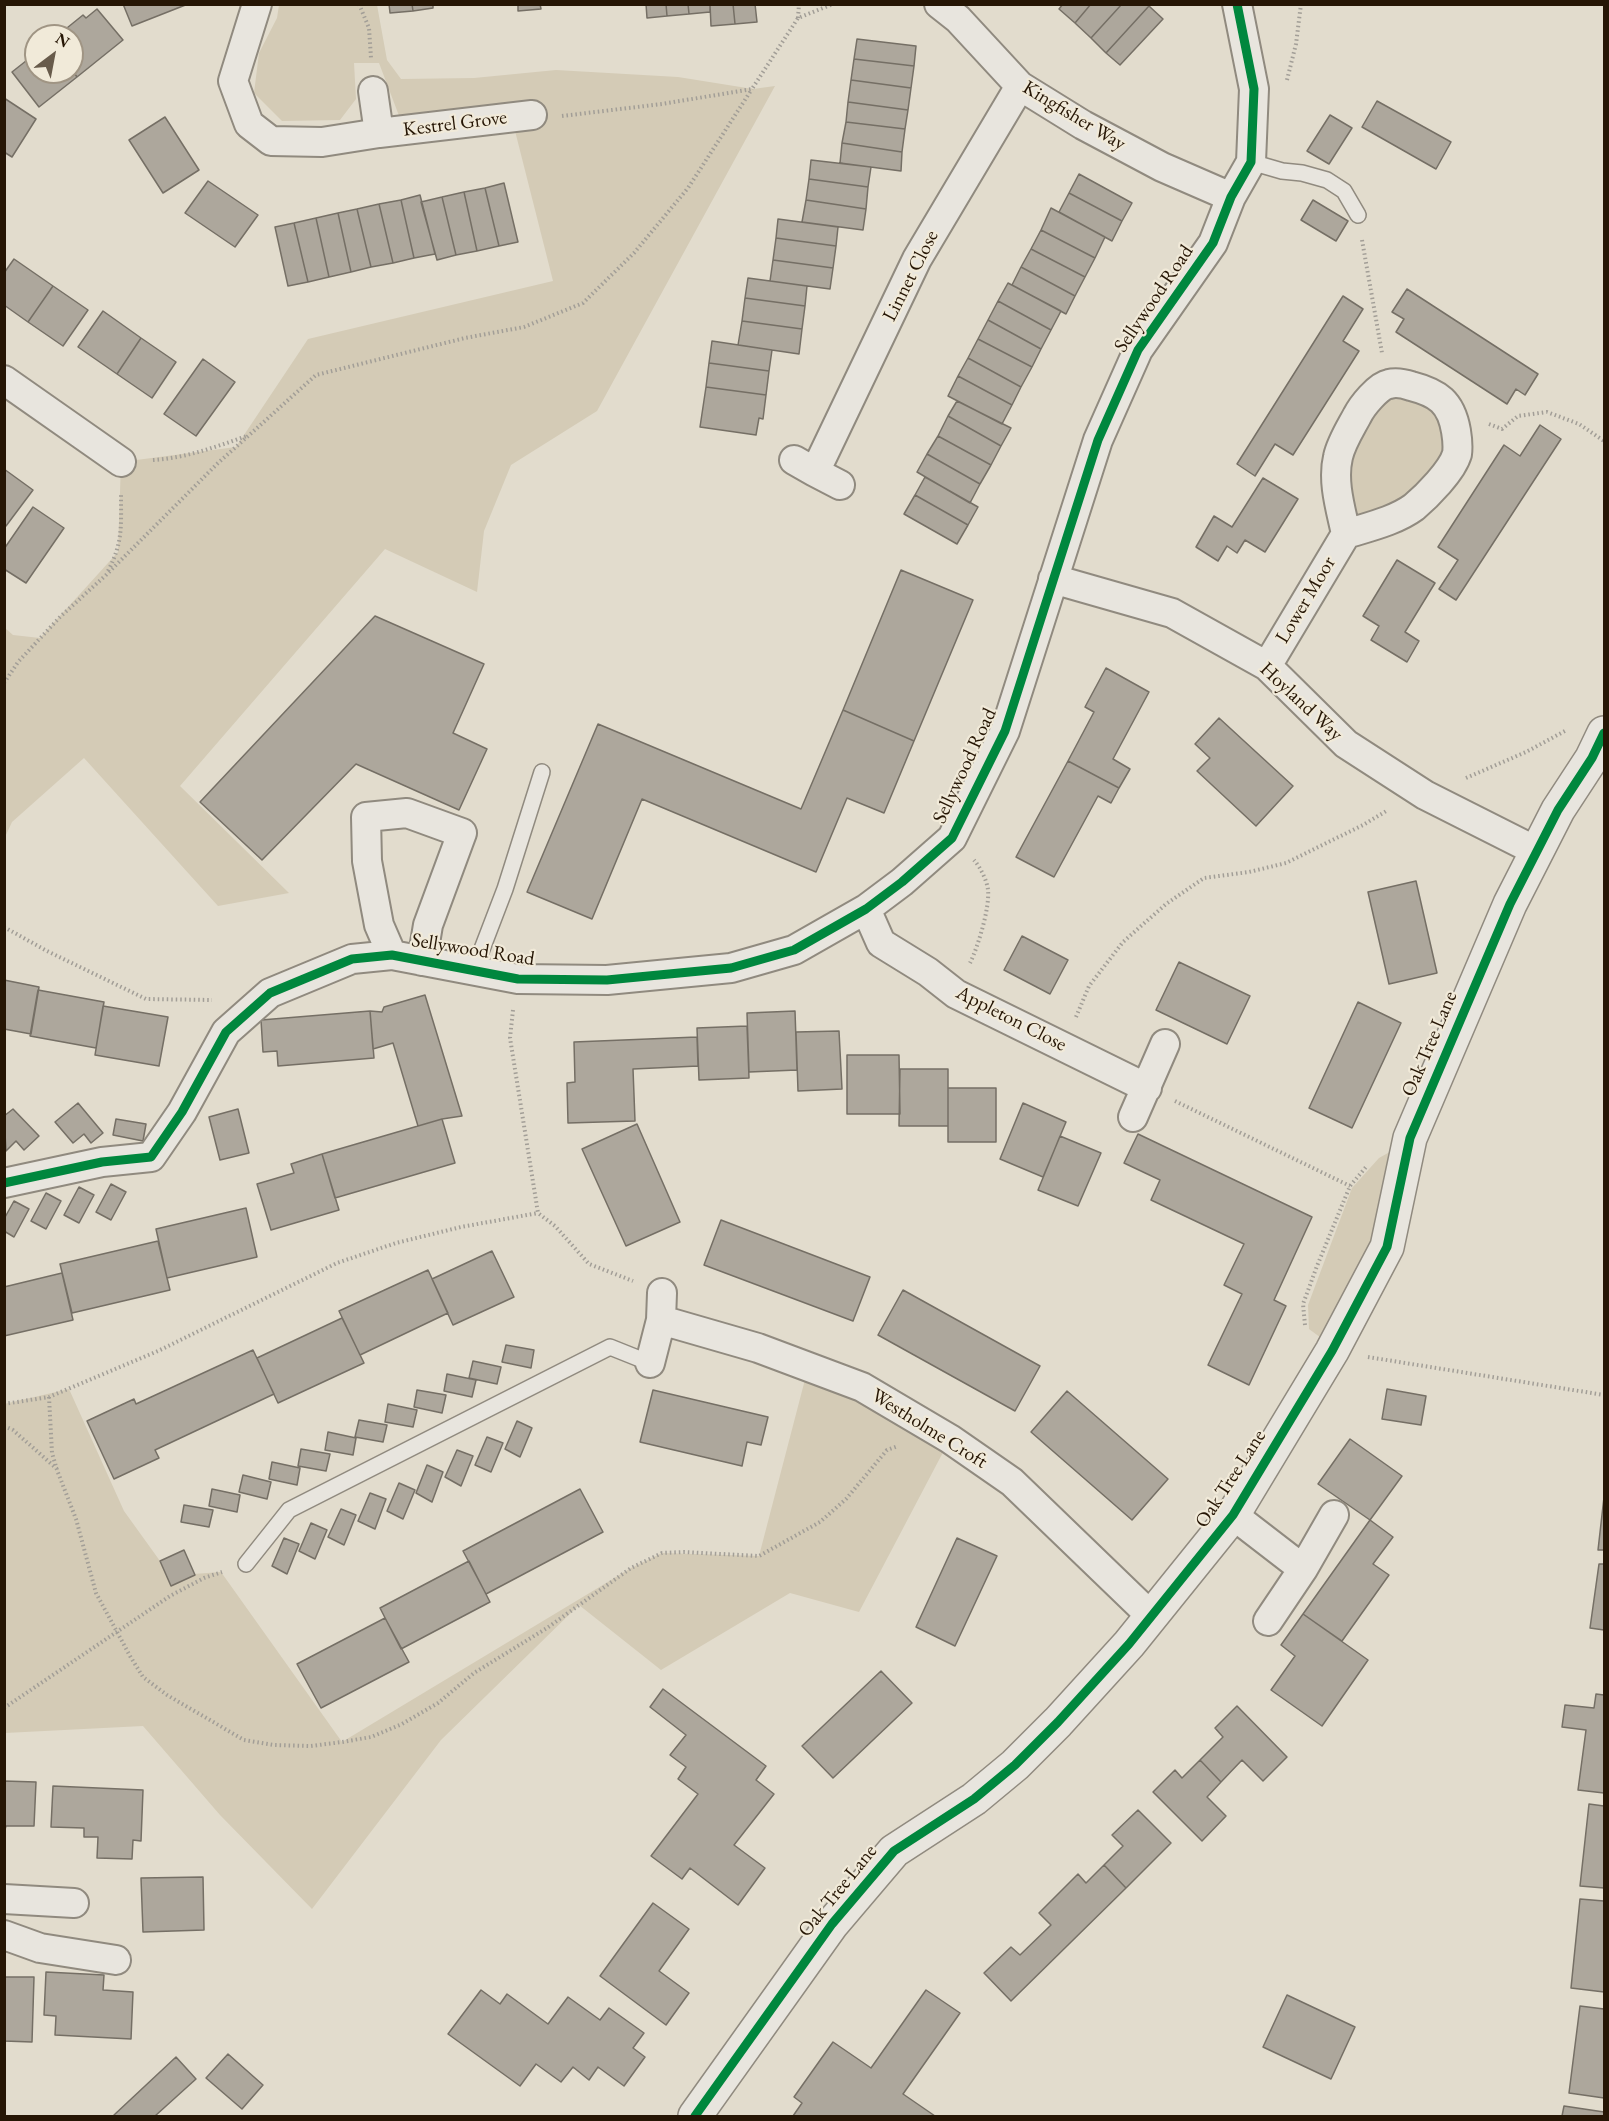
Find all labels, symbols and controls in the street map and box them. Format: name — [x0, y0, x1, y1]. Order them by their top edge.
north arrow — [24, 24, 84, 84]
text: N — [52, 28, 74, 52]
street label: Kingfisher Way — [1018, 76, 1130, 156]
street label: Kestrel Grove — [402, 106, 508, 142]
street label: Linnet Close — [878, 226, 944, 326]
street label: Sellywood Road — [1109, 241, 1199, 357]
street label: Lower Moor — [1271, 552, 1341, 648]
street label: Hoyland Way — [1255, 658, 1347, 746]
street label: Sellywood Road — [928, 705, 1002, 827]
street label: Sellywood Road — [410, 928, 536, 972]
street label: Appleton Close — [952, 981, 1070, 1057]
street label: Oak Tree Lane — [1397, 988, 1463, 1100]
street label: Westholme Croft — [867, 1384, 991, 1474]
street label: Oak Tree Lane — [1190, 1425, 1272, 1533]
street label: Oak Tree Lane — [793, 1840, 883, 1942]

